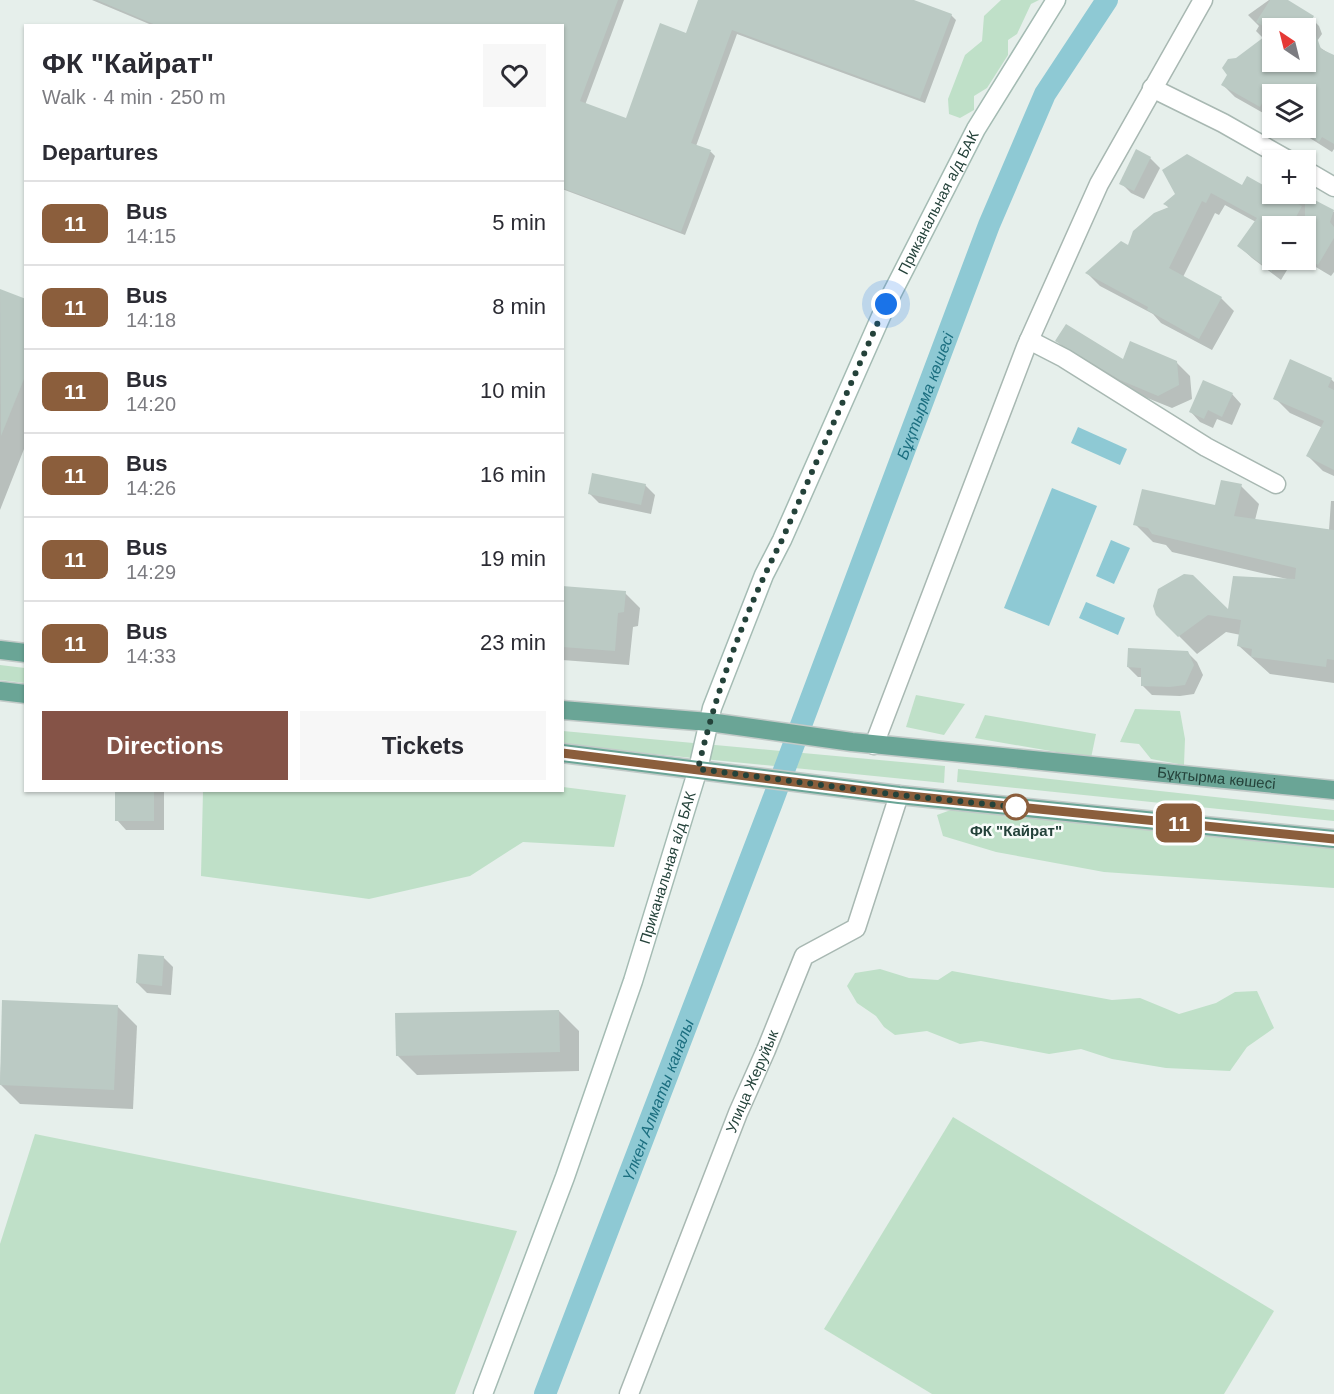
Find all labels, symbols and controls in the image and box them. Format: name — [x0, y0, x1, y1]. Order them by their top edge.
north arrow — [1262, 18, 1316, 72]
map controls — [1262, 18, 1316, 270]
button: heart — [483, 44, 546, 107]
text: ФК "Кайрат" — [42, 48, 214, 79]
button: layers — [1262, 84, 1316, 138]
text: Walk · 4 min · 250 m — [42, 86, 226, 108]
street label: Приканальная а/д БАК — [894, 128, 982, 277]
text: Departures — [42, 140, 158, 165]
button: + — [1262, 150, 1316, 204]
text: Bus — [126, 199, 168, 224]
text: 5 min — [492, 210, 546, 235]
text: 11 — [64, 212, 86, 235]
button: − — [1262, 216, 1316, 270]
text: 14:15 — [126, 225, 176, 247]
text: Bus — [126, 283, 168, 308]
your location — [871, 289, 901, 319]
text: 8 min — [492, 294, 546, 319]
text: 11 — [64, 296, 86, 319]
text: 14:18 — [126, 309, 176, 331]
water label: Бұқтырма көшесі — [894, 330, 957, 462]
text: Bus — [126, 367, 168, 392]
text: 10 min — [480, 378, 546, 403]
text: 11 — [64, 380, 86, 403]
text: 14:20 — [126, 393, 176, 415]
text: Bus — [126, 451, 168, 476]
text: 16 min — [480, 462, 546, 487]
text: 11 — [64, 464, 86, 487]
text: 14:26 — [126, 477, 176, 499]
text: Bus — [126, 535, 168, 560]
text: 19 min — [480, 546, 546, 571]
text: 11 — [64, 548, 86, 571]
text: 14:29 — [126, 561, 176, 583]
text: Bus — [126, 619, 168, 644]
text: 23 min — [480, 630, 546, 655]
text: 11 — [64, 632, 86, 655]
text: 14:33 — [126, 645, 176, 667]
button: Directions — [42, 711, 288, 780]
button: Tickets — [300, 711, 546, 780]
street label: Бұқтырма көшесі — [1156, 763, 1276, 792]
street label: Приканальная а/д БАК — [636, 789, 699, 946]
marker: ФК "Кайрат" — [1003, 794, 1029, 820]
line badge: 11 — [1152, 804, 1206, 842]
text: 11 — [1168, 812, 1190, 835]
place label: ФК "Кайрат" — [970, 822, 1062, 839]
water label: Үлкен Алматы каналы — [620, 1017, 697, 1183]
street label: Улица Жеруйык — [722, 1027, 781, 1135]

